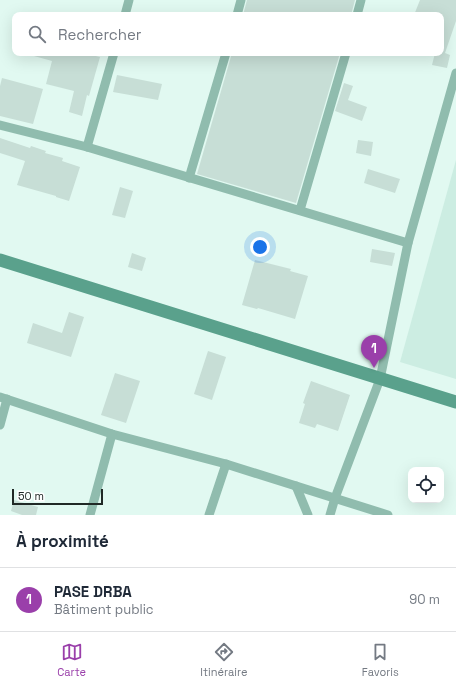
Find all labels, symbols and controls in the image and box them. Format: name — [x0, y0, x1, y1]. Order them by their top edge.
search box — [12, 12, 444, 56]
icon: search — [26, 23, 48, 45]
text: Rechercher — [58, 25, 141, 44]
your location — [250, 237, 270, 257]
pin: 1 — [361, 335, 387, 368]
map controls — [408, 467, 444, 503]
button: locate — [408, 467, 444, 503]
scale bar — [12, 487, 103, 506]
text: 50 m — [18, 489, 44, 503]
text: À proximité — [16, 530, 109, 552]
text: PASE DRBA — [54, 582, 132, 601]
text: 1 — [26, 591, 32, 608]
text: 90 m — [409, 591, 440, 608]
text: Bâtiment public — [54, 601, 154, 618]
tab: Carte — [57, 641, 86, 679]
tab: Itinéraire — [200, 641, 248, 679]
tab: Favoris — [362, 641, 399, 679]

